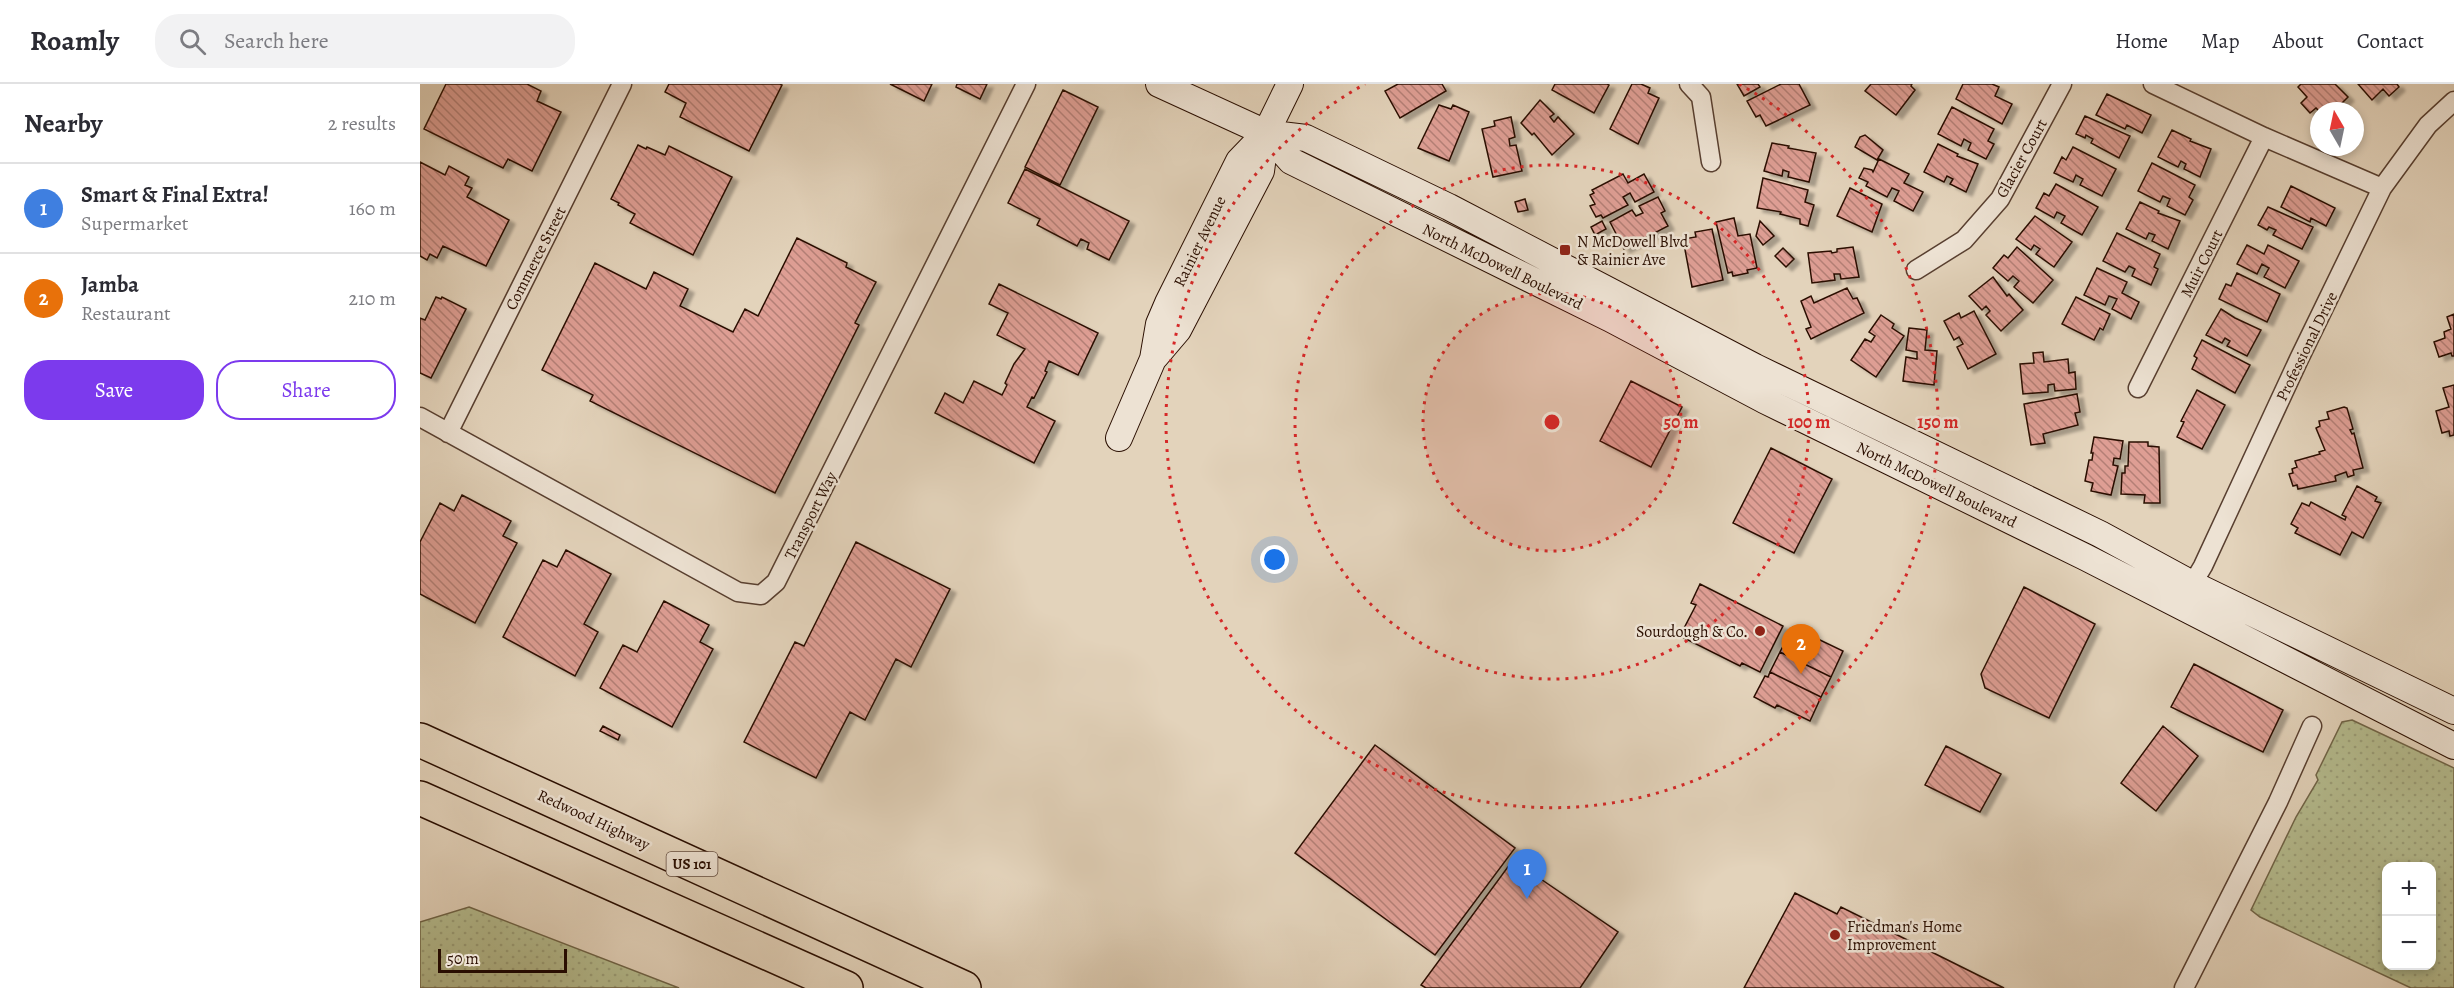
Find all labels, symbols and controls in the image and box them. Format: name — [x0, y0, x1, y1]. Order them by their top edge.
search box — [155, 14, 575, 68]
text: Roamly — [30, 22, 119, 60]
icon: search — [176, 25, 209, 58]
text: Search here — [224, 26, 329, 56]
text: Home — [2115, 27, 2168, 55]
text: Map — [2201, 27, 2239, 55]
text: About — [2272, 27, 2324, 55]
text: Contact — [2357, 27, 2424, 55]
north arrow — [2310, 102, 2364, 156]
text: Nearby — [24, 106, 103, 141]
text: 2 results — [328, 110, 396, 137]
street label: Glacier Court — [1991, 115, 2053, 202]
text: Smart & Final Extra! — [81, 180, 269, 210]
street label: Rainier Avenue — [1168, 192, 1231, 291]
text: 1 — [40, 195, 47, 222]
text: 160 m — [349, 195, 396, 222]
street label: Commerce Street — [500, 203, 571, 314]
text: Supermarket — [81, 210, 188, 237]
street label: North McDowell Boulevard — [1419, 218, 1587, 316]
street label: Muir Court — [2175, 226, 2228, 301]
place label: N McDowell Blvd & Rainier Ave — [1577, 231, 1689, 271]
marker: N McDowell Blvd & Rainier Ave — [1558, 243, 1572, 257]
text: Jamba — [81, 270, 139, 300]
text: 2 — [39, 285, 48, 312]
text: 210 m — [348, 285, 396, 312]
street label: Professional Drive — [2271, 288, 2343, 405]
text: Restaurant — [81, 300, 171, 327]
button: Save — [24, 360, 204, 420]
button: Share — [216, 360, 396, 420]
text: 50 m — [1664, 410, 1698, 434]
text: 100 m — [1788, 410, 1830, 434]
text: 150 m — [1917, 410, 1959, 434]
centre of rings — [1542, 412, 1562, 432]
street label: North McDowell Boulevard — [1853, 436, 2021, 534]
street label: Transport Way — [779, 467, 843, 563]
your location — [1260, 545, 1289, 574]
place label: Sourdough & Co. — [1636, 621, 1748, 643]
marker: Sourdough & Co. — [1753, 624, 1767, 638]
pin: 2 — [1782, 624, 1820, 674]
street label: Redwood Highway — [534, 784, 654, 856]
pin: 1 — [1508, 850, 1546, 899]
road number: US 101 — [666, 852, 718, 876]
map controls — [2382, 862, 2436, 970]
button: + — [2382, 862, 2436, 916]
place label: Friedman's Home Improvement — [1847, 916, 1962, 956]
button: − — [2382, 916, 2436, 970]
marker: Friedman's Home Improvement — [1828, 928, 1842, 942]
scale bar — [438, 946, 567, 974]
text: 50 m — [447, 948, 479, 970]

